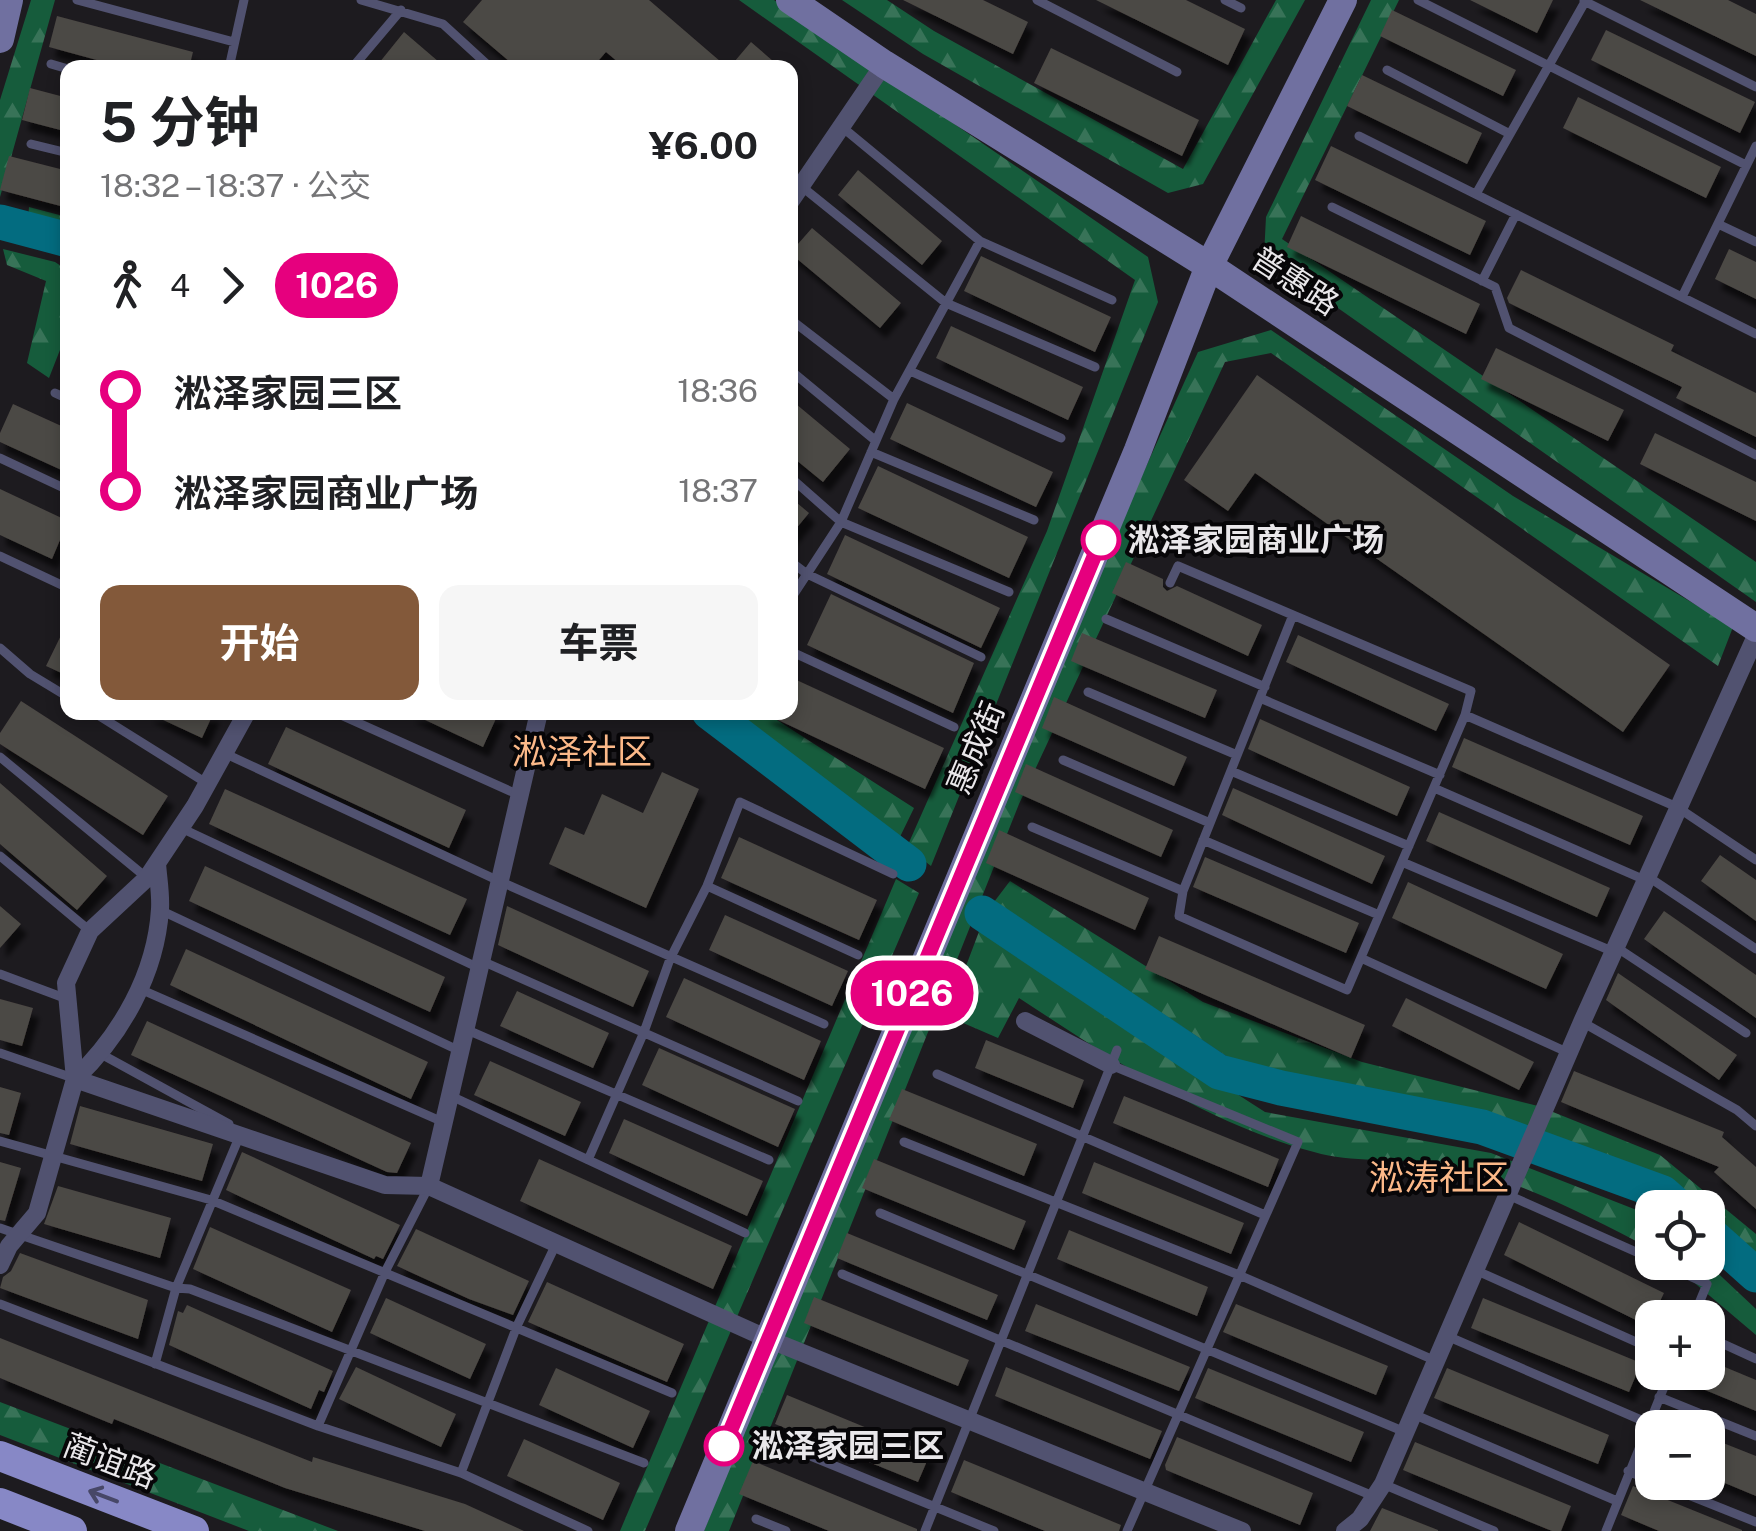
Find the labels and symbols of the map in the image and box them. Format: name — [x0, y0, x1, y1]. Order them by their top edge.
street label: 普惠路 — [1245, 239, 1346, 322]
marker: 淞泽家园商业广场 — [1082, 521, 1120, 559]
place label: 淞泽家园商业广场 — [1128, 521, 1384, 558]
street label: 惠成街 — [940, 696, 1011, 799]
district label: 淞泽社区 — [512, 731, 652, 772]
line badge: 1026 — [842, 960, 982, 1026]
district label: 淞涛社区 — [1369, 1157, 1509, 1198]
street label: 蔺谊路 — [59, 1426, 162, 1495]
marker: 淞泽家园三区 — [705, 1427, 743, 1465]
place label: 淞泽家园三区 — [752, 1427, 944, 1464]
one-way arrow — [89, 1485, 119, 1503]

